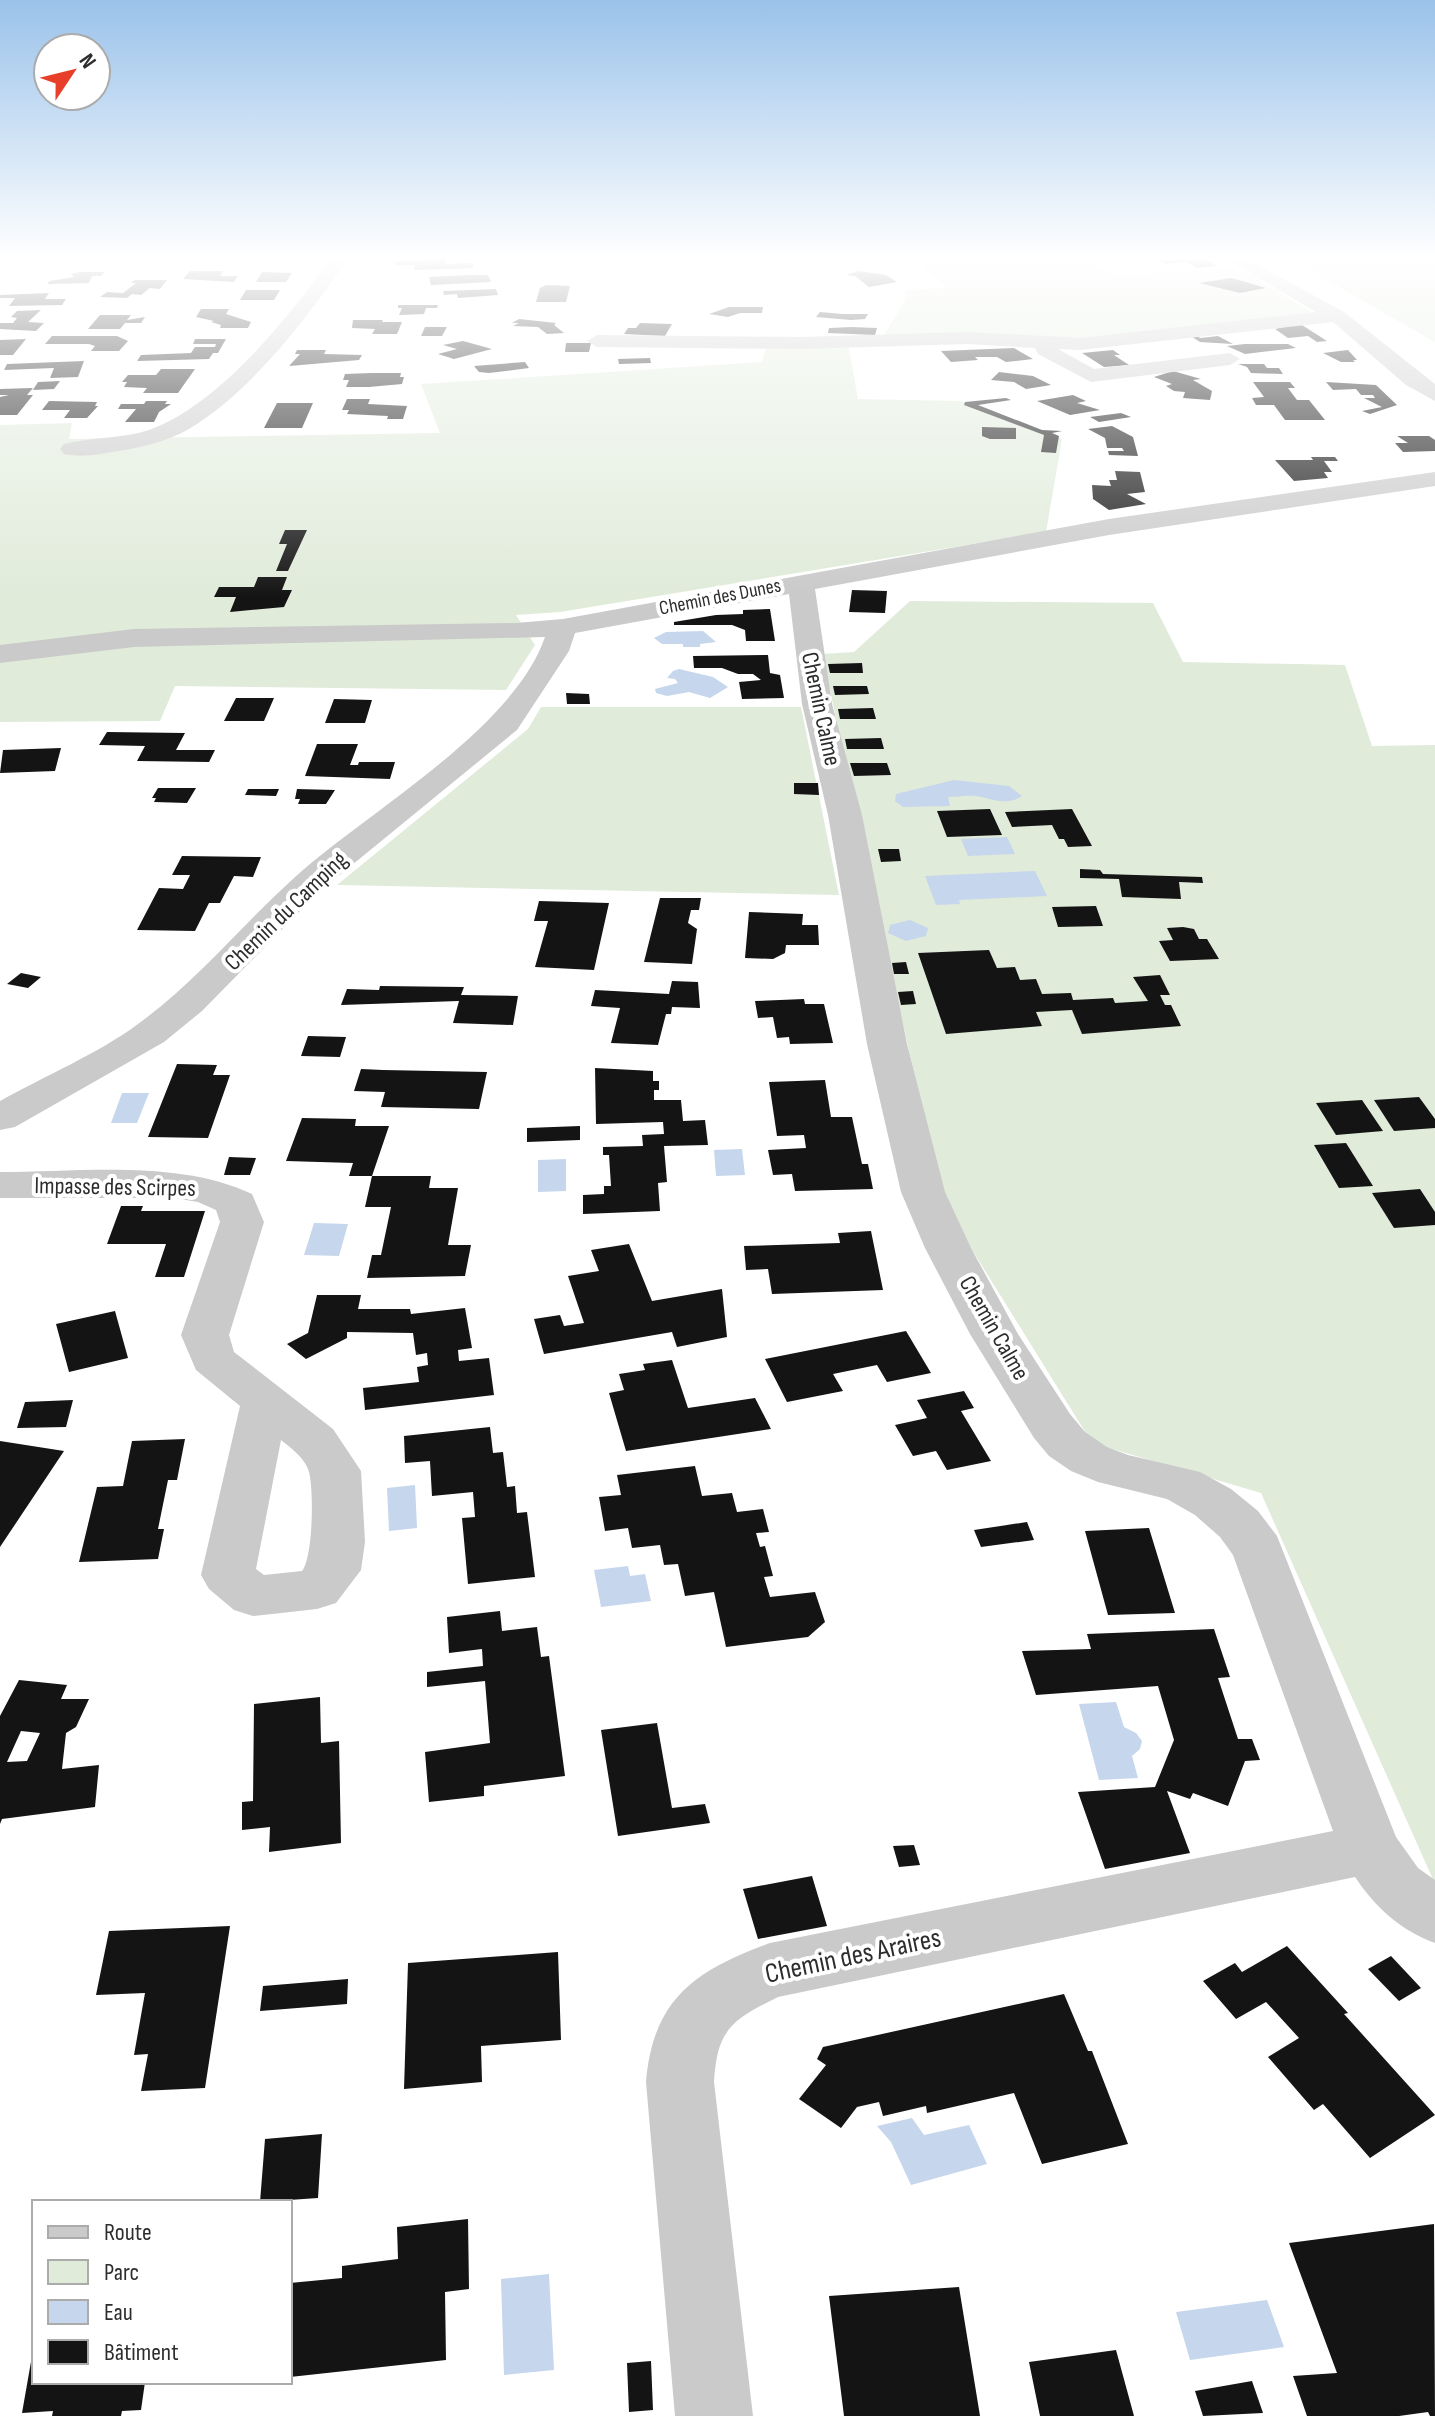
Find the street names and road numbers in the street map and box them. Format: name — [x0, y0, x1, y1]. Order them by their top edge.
street label: Chemin des Dunes — [657, 573, 783, 621]
street label: Chemin Calme — [795, 649, 847, 769]
street label: Chemin du Camping — [219, 845, 353, 977]
street label: Impasse des Scirpes — [34, 1171, 196, 1203]
street label: Chemin Calme — [953, 1271, 1035, 1385]
street label: Chemin des Araires — [762, 1921, 944, 1991]

